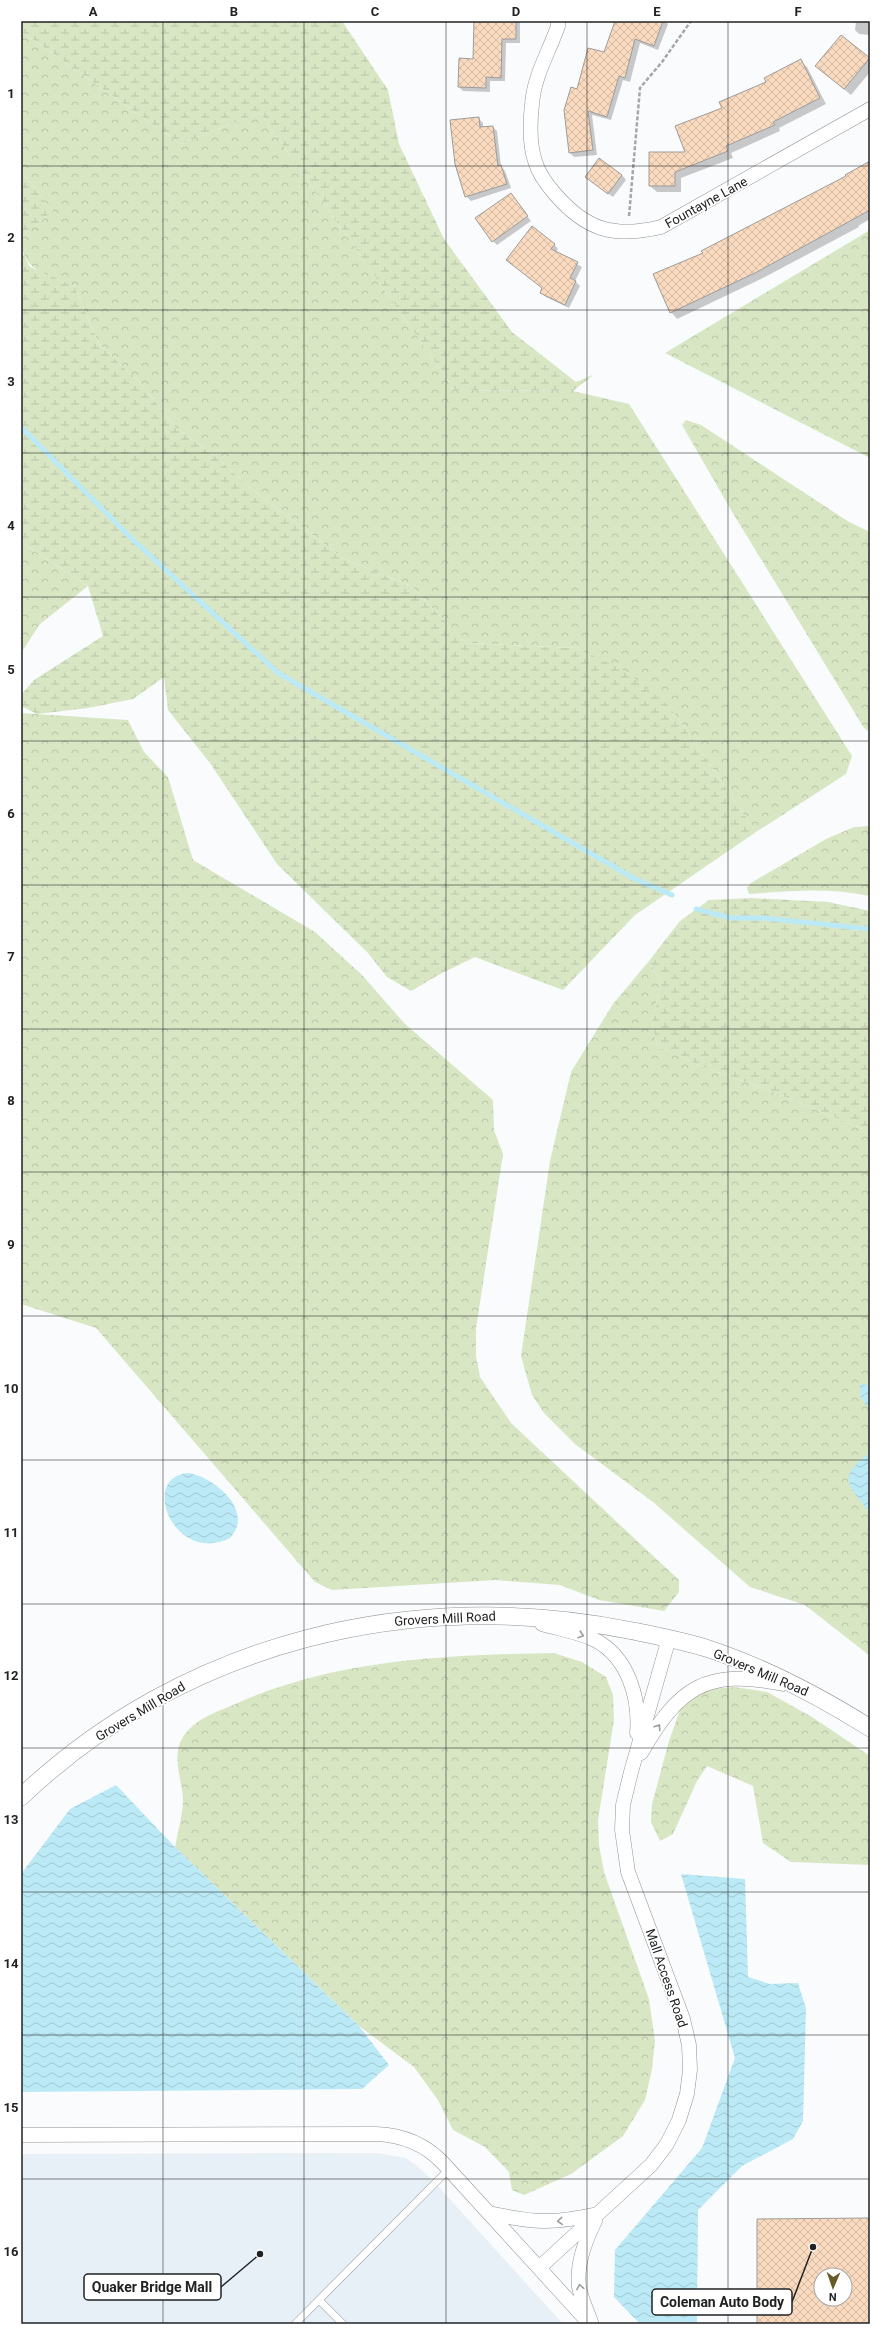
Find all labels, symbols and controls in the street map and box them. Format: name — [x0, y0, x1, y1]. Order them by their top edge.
text: A — [89, 4, 98, 19]
text: B — [230, 4, 238, 19]
text: C — [371, 4, 380, 19]
text: D — [512, 4, 520, 19]
text: E — [653, 4, 661, 19]
text: F — [794, 4, 802, 19]
text: 1 — [7, 86, 15, 101]
street label: Fountayne Lane — [663, 174, 750, 231]
text: 2 — [7, 230, 15, 245]
text: 3 — [7, 374, 15, 389]
text: 4 — [7, 518, 15, 533]
text: 5 — [7, 662, 15, 677]
text: 6 — [7, 806, 15, 821]
text: 7 — [7, 949, 15, 964]
text: 8 — [7, 1093, 15, 1108]
text: 9 — [7, 1237, 15, 1252]
text: 10 — [4, 1381, 18, 1396]
text: 11 — [4, 1525, 18, 1540]
street label: Grovers Mill Road — [394, 1608, 496, 1629]
one-way arrow — [577, 1630, 584, 1639]
street label: Grovers Mill Road — [711, 1646, 811, 1699]
text: 12 — [4, 1668, 18, 1683]
street label: Grovers Mill Road — [93, 1679, 188, 1744]
one-way arrow — [653, 1724, 660, 1731]
text: 13 — [4, 1812, 18, 1827]
street label: Mall Access Road — [643, 1927, 690, 2030]
text: 14 — [4, 1956, 19, 1971]
text: 15 — [4, 2100, 18, 2115]
one-way arrow — [557, 2216, 563, 2225]
text: 16 — [4, 2244, 19, 2259]
north arrow — [813, 2267, 853, 2307]
callout: Quaker Bridge Mall — [84, 2274, 221, 2300]
text: Quaker Bridge Mall — [92, 2279, 212, 2295]
one-way arrow — [576, 2284, 585, 2290]
callout: Coleman Auto Body — [652, 2289, 792, 2315]
text: N — [828, 2290, 837, 2303]
text: Coleman Auto Body — [660, 2294, 785, 2310]

